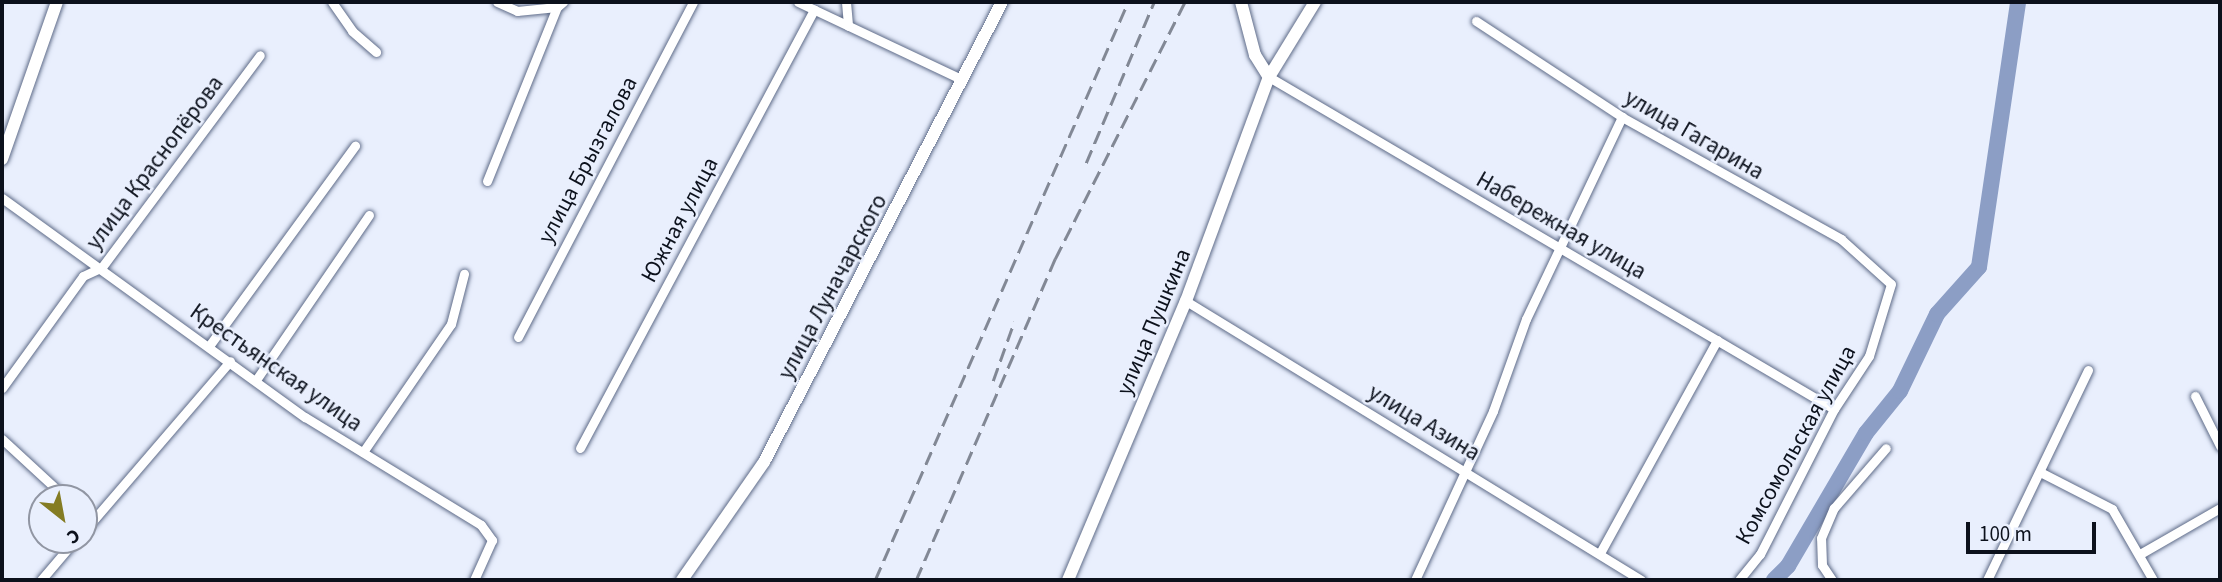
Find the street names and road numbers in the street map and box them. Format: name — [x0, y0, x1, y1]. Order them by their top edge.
street label: улица Краснопёрова — [81, 71, 229, 255]
street label: улица Брызгалова — [532, 72, 644, 248]
street label: улица Гагарина — [1619, 84, 1769, 186]
street label: Южная улица — [635, 153, 725, 287]
street label: Набережная улица — [1471, 166, 1651, 286]
street label: улица Луначарского — [773, 190, 893, 384]
street label: улица Пушкина — [1111, 245, 1197, 399]
street label: Крестьянская улица — [184, 298, 368, 438]
street label: Комсомольская улица — [1730, 341, 1862, 549]
street label: улица Азина — [1363, 379, 1485, 467]

